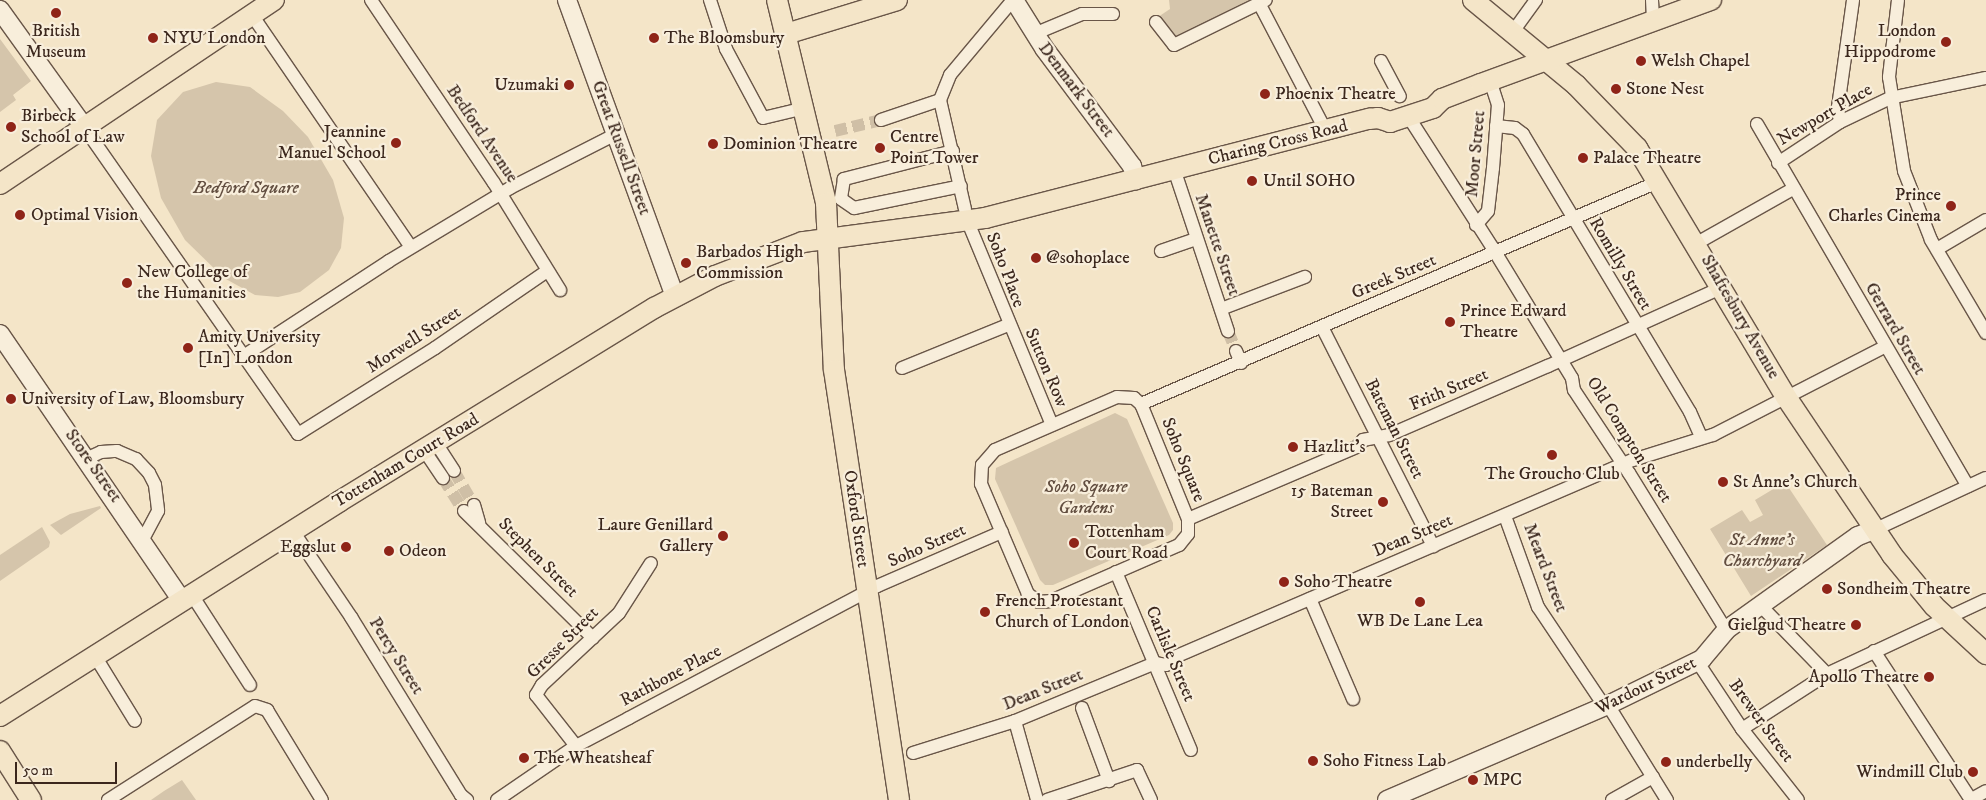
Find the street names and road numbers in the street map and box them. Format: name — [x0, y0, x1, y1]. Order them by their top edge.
street label: Denmark Street — [1033, 38, 1119, 142]
street label: Great Russell Street — [587, 78, 655, 218]
street label: Newport Place — [1774, 79, 1876, 151]
street label: Bedford Avenue — [441, 81, 523, 187]
street label: Moor Street — [1461, 110, 1491, 198]
street label: Charing Cross Road — [1206, 115, 1350, 171]
street label: Manette Street — [1189, 191, 1245, 299]
street label: Romilly Street — [1584, 214, 1656, 314]
street label: Soho Place — [981, 229, 1029, 311]
street label: Greek Street — [1349, 250, 1439, 304]
street label: Shaftesbury Avenue — [1696, 251, 1784, 383]
street label: Gerrard Street — [1860, 279, 1930, 379]
street label: Morwell Street — [363, 302, 465, 378]
street label: Sutton Row — [1020, 325, 1072, 411]
street label: Frith Street — [1407, 364, 1491, 416]
street label: Old Compton Street — [1582, 373, 1676, 507]
street label: Bateman Street — [1360, 375, 1428, 483]
street label: Tottenham Court Road — [329, 409, 483, 513]
street label: Soho Square — [1156, 415, 1210, 505]
street label: Store Street — [60, 425, 126, 507]
street label: Oxford Street — [838, 469, 874, 569]
street label: Dean Street — [1370, 510, 1456, 562]
street label: Stephen Street — [493, 513, 583, 603]
street label: Soho Street — [885, 519, 969, 573]
street label: Meard Street — [1518, 521, 1572, 615]
street label: Gresse Street — [523, 603, 603, 683]
street label: Carlisle Street — [1140, 603, 1200, 705]
street label: Percy Street — [364, 613, 428, 699]
street label: Rathbone Place — [617, 640, 725, 712]
street label: Wardour Street — [1592, 652, 1700, 720]
street label: Dean Street — [1000, 664, 1086, 716]
street label: Brewer Street — [1724, 675, 1798, 767]

